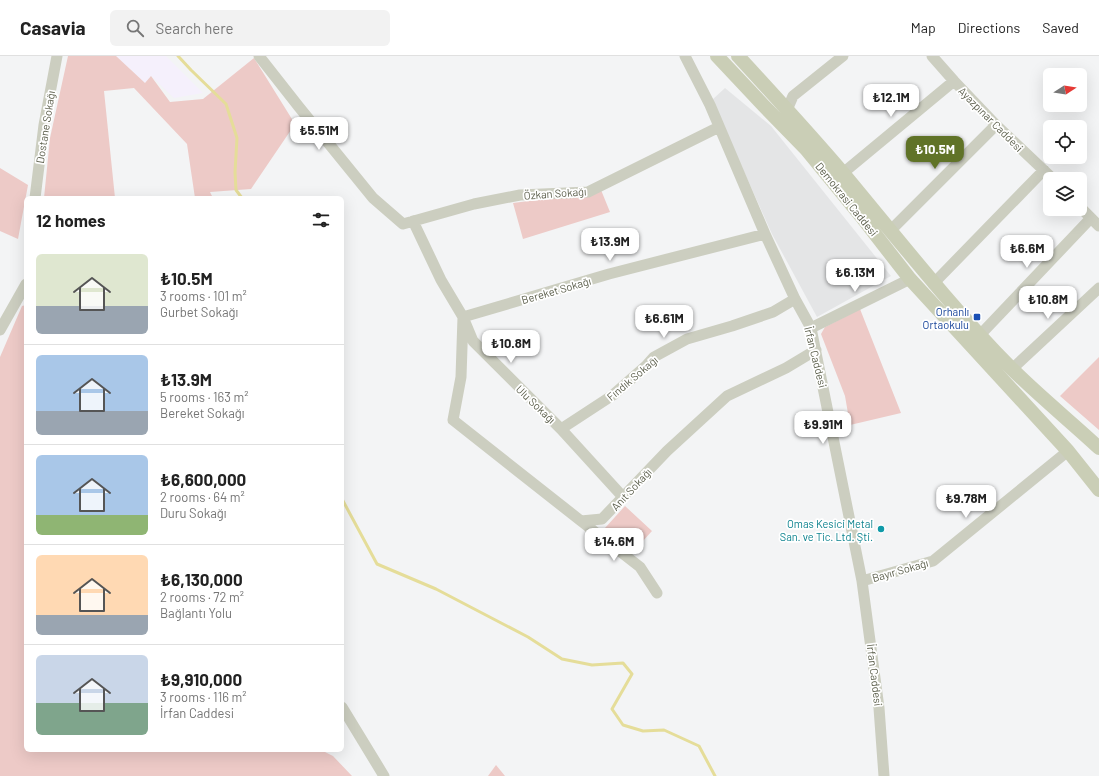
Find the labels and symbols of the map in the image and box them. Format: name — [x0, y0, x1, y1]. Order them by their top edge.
north arrow — [1043, 68, 1087, 112]
pin: ₺12.1M — [858, 84, 924, 118]
street label: Ayazpınar Caddesi — [956, 84, 1026, 154]
street label: Dostane Sokağı — [33, 90, 57, 164]
pin: ₺5.51M — [286, 117, 352, 151]
pin: ₺10.5M — [902, 136, 968, 170]
street label: Demokrasi Caddesi — [813, 159, 881, 239]
street label: Özkan Sokağı — [523, 183, 587, 202]
pin: ₺13.9M — [577, 228, 643, 262]
pin: ₺6.6M — [999, 235, 1055, 269]
pin: ₺6.13M — [822, 259, 888, 293]
street label: Bereket Sokağı — [520, 274, 592, 306]
pin: ₺10.8M — [1015, 286, 1081, 320]
pin: ₺6.61M — [631, 305, 697, 339]
place label: Orhanlı Ortaokulu — [923, 305, 969, 331]
marker: Orhanlı Ortaokulu — [972, 312, 982, 322]
street label: İrfan Caddesi — [802, 325, 831, 389]
pin: ₺10.8M — [478, 330, 544, 364]
street label: Fındık Sokağı — [604, 353, 660, 403]
street label: Ulu Sokağı — [514, 382, 558, 426]
pin: ₺9.91M — [790, 411, 856, 445]
street label: Anıt Sokağı — [608, 465, 654, 513]
pin: ₺9.78M — [933, 485, 999, 519]
place label: Omas Kesici Metal San. ve Tic. Ltd. Şti. — [780, 517, 873, 543]
marker: Omas Kesici Metal San. ve Tic. Ltd. Şti. — [876, 524, 886, 534]
pin: ₺14.6M — [581, 528, 647, 562]
street label: Bayır Sokağı — [870, 556, 930, 584]
street label: İrfan Caddesi — [865, 643, 886, 707]

